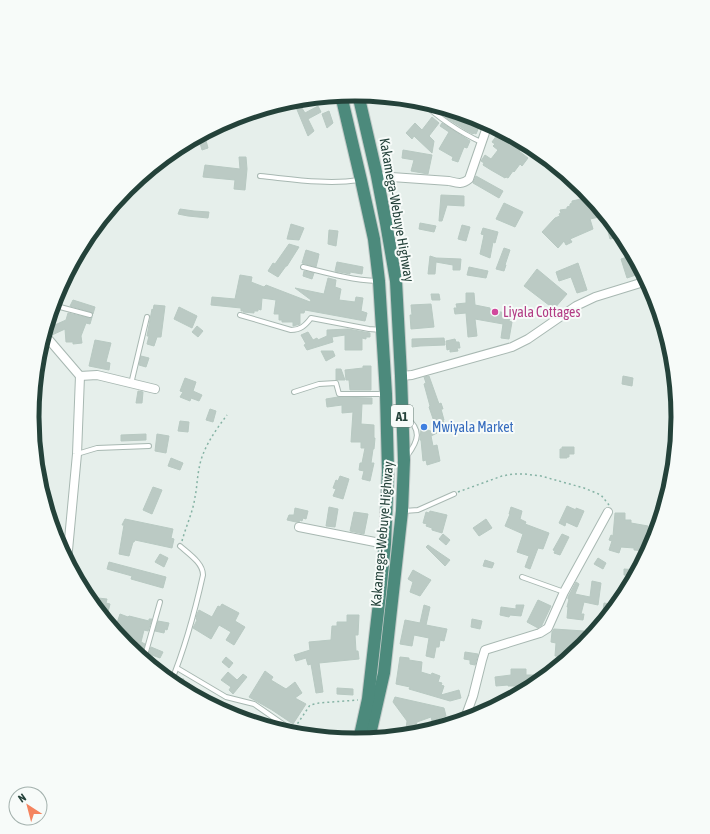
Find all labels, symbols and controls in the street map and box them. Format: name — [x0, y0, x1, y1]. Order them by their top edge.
street label: Kakamega-Webuye Highway — [376, 137, 418, 284]
place label: Liyala Cottages — [503, 304, 580, 320]
marker: Liyala Cottages — [490, 307, 500, 317]
road number: A1 — [391, 405, 413, 427]
place label: Mwiyala Market — [432, 419, 514, 435]
marker: Mwiyala Market — [419, 422, 429, 432]
street label: Kakamega-Webuye Highway — [368, 460, 396, 607]
north arrow — [8, 786, 48, 826]
text: N — [16, 791, 28, 805]

